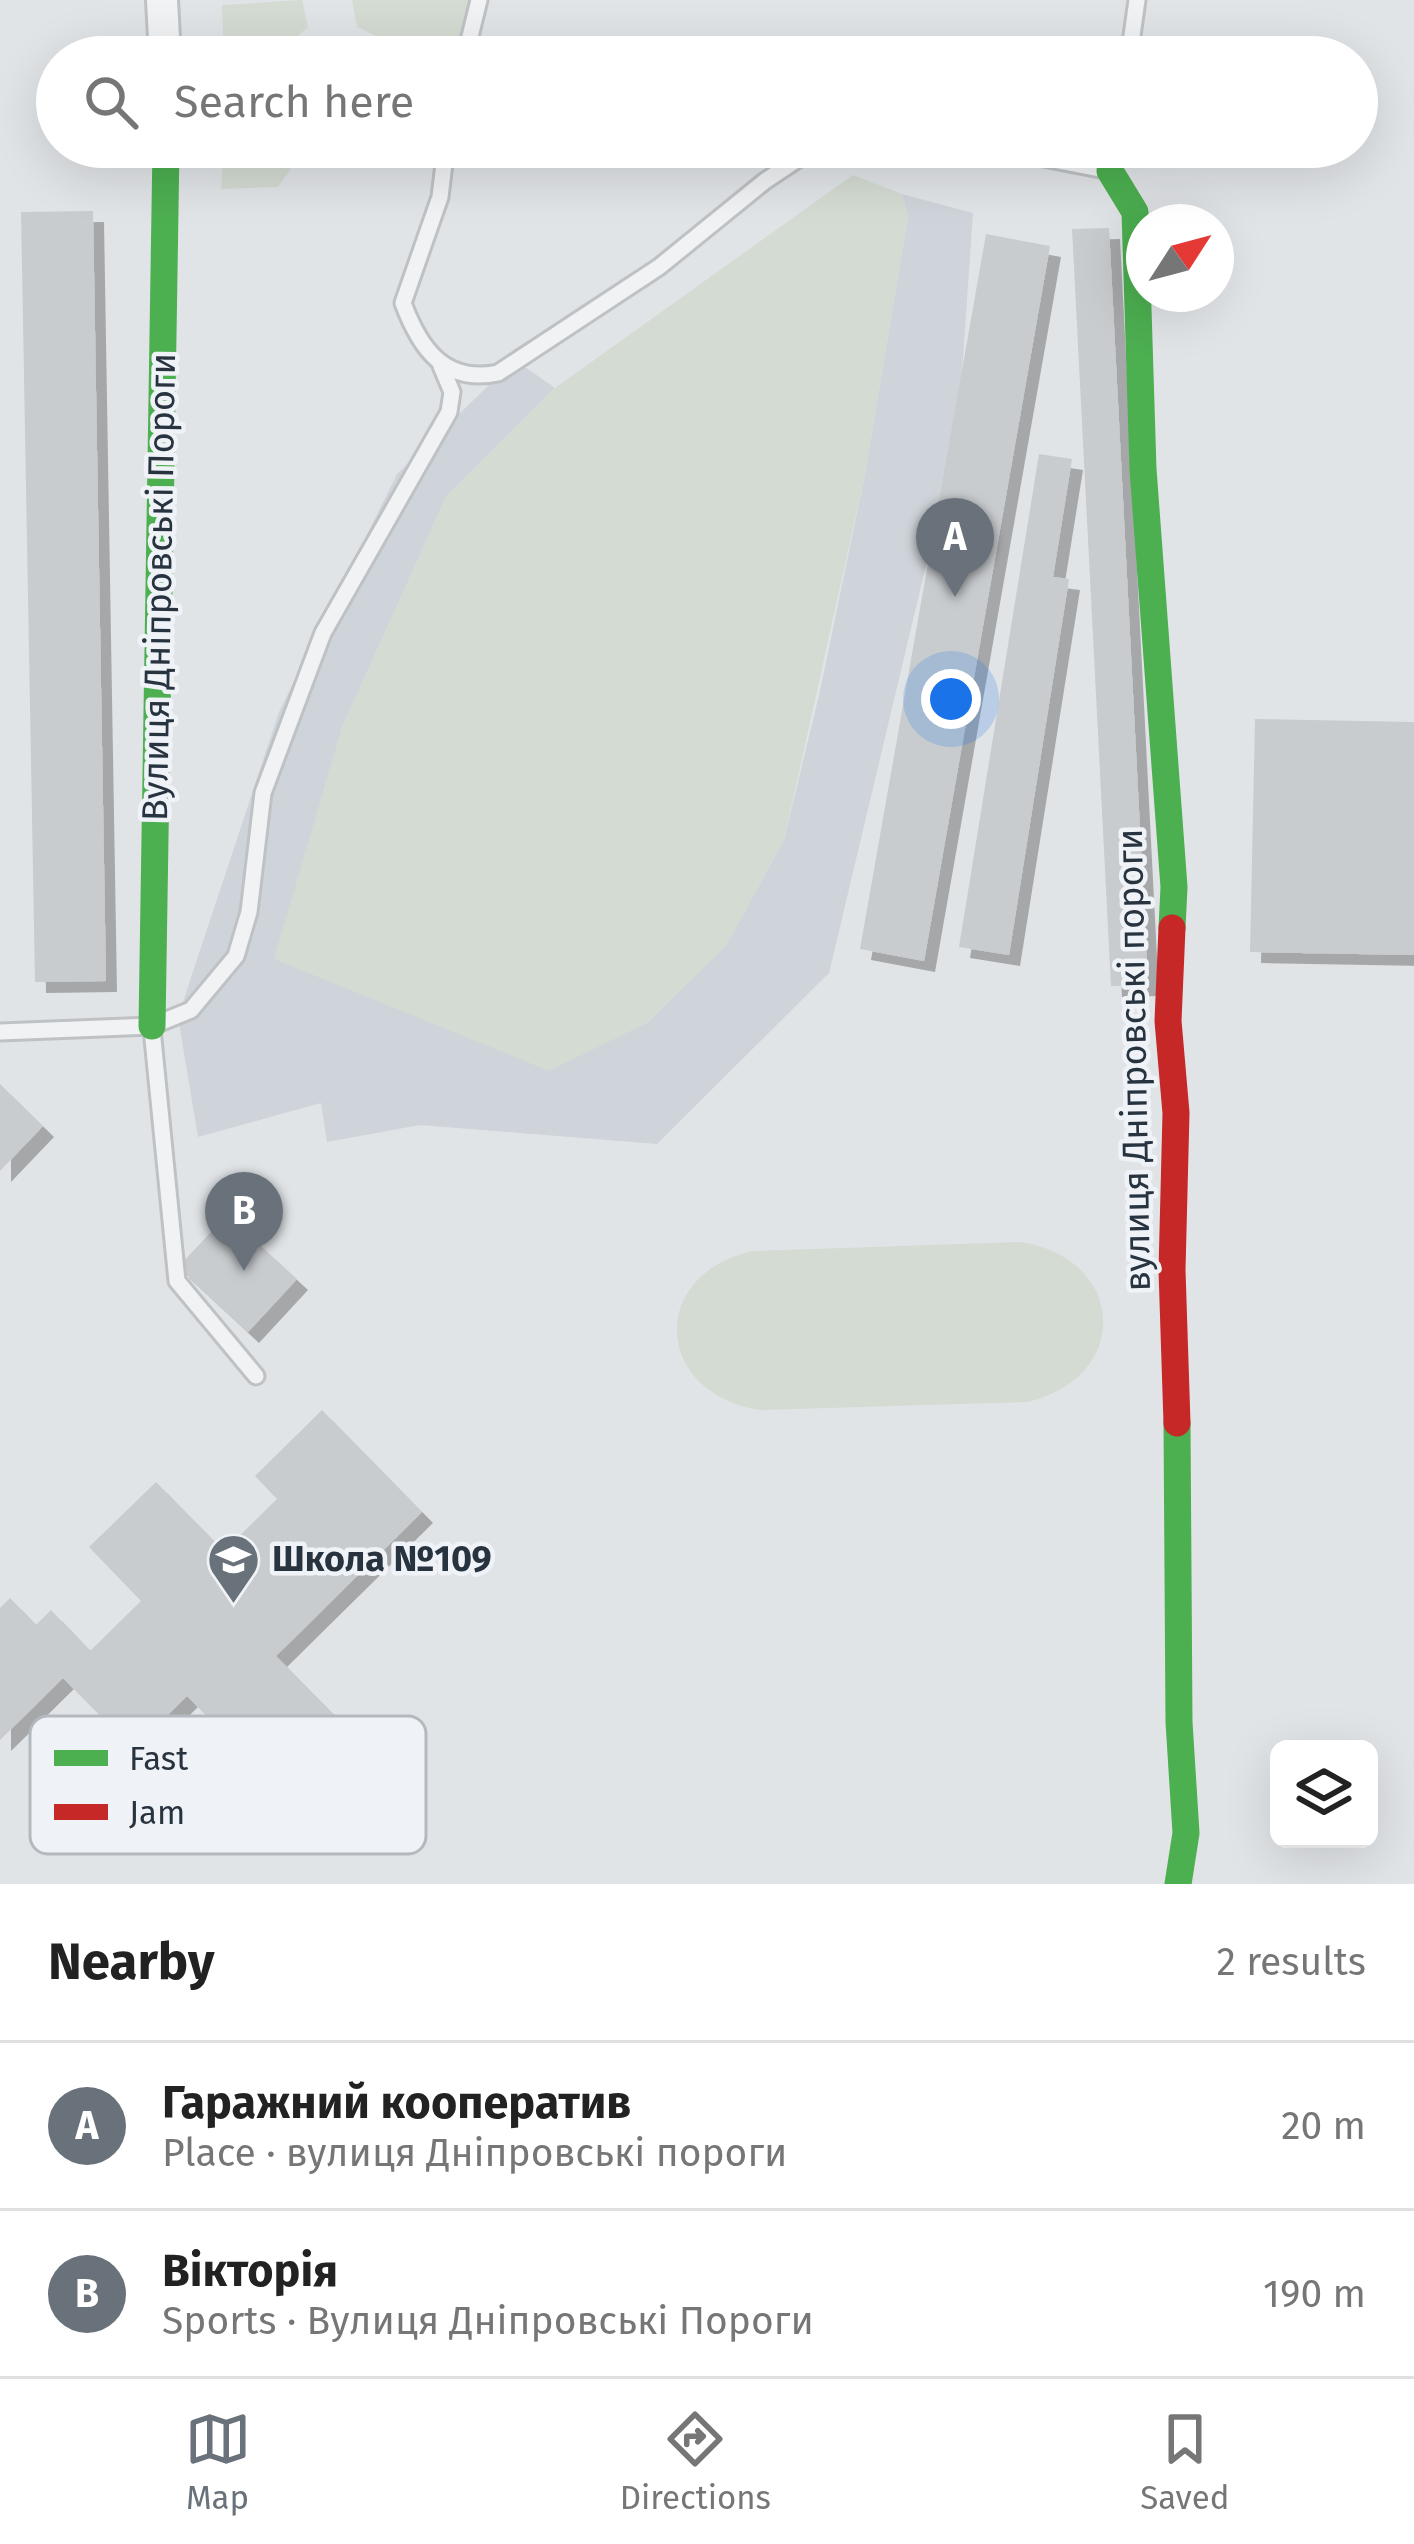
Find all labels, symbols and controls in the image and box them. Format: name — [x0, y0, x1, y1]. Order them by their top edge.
search box — [36, 36, 1378, 168]
icon: search — [78, 69, 144, 135]
text: Search here — [174, 75, 414, 129]
north arrow — [1126, 204, 1234, 312]
street label: Вулиця Дніпровські Пороги — [133, 353, 185, 821]
pin: A — [916, 498, 994, 597]
your location — [921, 669, 981, 729]
street label: вулиця Дніпровські пороги — [1108, 828, 1160, 1292]
pin: B — [205, 1172, 283, 1271]
school or university icon: Школа №109 — [205, 1531, 261, 1605]
place label: Школа №109 — [272, 1537, 492, 1581]
legend — [30, 1716, 426, 1854]
text: Fast — [129, 1739, 188, 1779]
map controls — [1270, 1740, 1378, 1848]
button: layers — [1270, 1740, 1378, 1848]
text: Jam — [129, 1793, 185, 1833]
text: Nearby — [48, 1931, 214, 1993]
text: 2 results — [1217, 1939, 1366, 1985]
text: Гаражний кооператив — [162, 2076, 631, 2130]
text: A — [75, 2103, 99, 2149]
text: 20 m — [1281, 2103, 1366, 2149]
text: Place · вулиця Дніпровські пороги — [162, 2130, 788, 2176]
text: Вікторія — [162, 2244, 338, 2298]
text: B — [75, 2271, 99, 2317]
text: 190 m — [1263, 2271, 1366, 2317]
text: Sports · Вулиця Дніпровські Пороги — [162, 2298, 814, 2344]
tab: Map — [185, 2406, 251, 2518]
tab: Directions — [620, 2406, 771, 2518]
tab: Saved — [1140, 2406, 1229, 2518]

